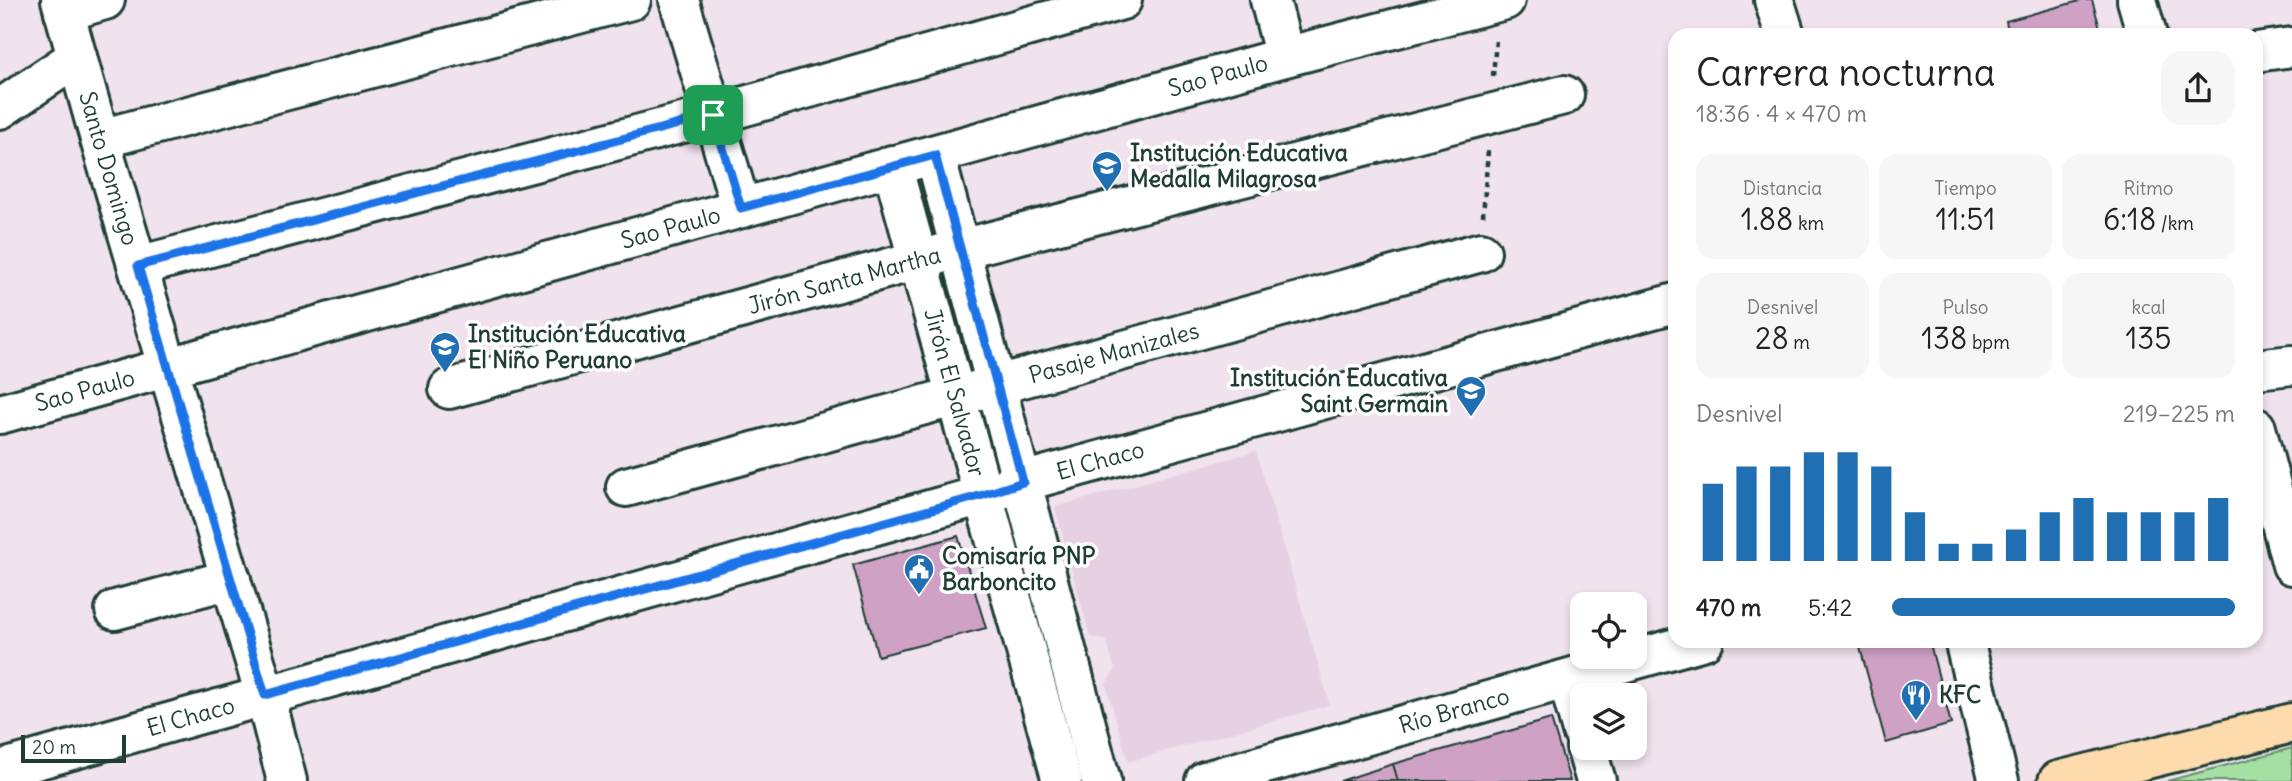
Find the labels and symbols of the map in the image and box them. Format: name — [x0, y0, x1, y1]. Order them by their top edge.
street label: Sao Paulo — [1165, 48, 1271, 103]
pin — [683, 85, 743, 145]
street label: Santo Domingo — [73, 88, 146, 249]
place label: Institución Educativa Medalla Milagrosa — [1130, 138, 1348, 193]
school or university icon: Institución Educativa Medalla Milagrosa — [1090, 149, 1124, 193]
street label: Sao Paulo — [617, 200, 724, 255]
street label: Jirón Santa Martha — [745, 240, 944, 320]
street label: Jirón El Salvador — [918, 305, 992, 480]
street label: Pasaje Manizales — [1025, 315, 1202, 390]
place label: Institución Educativa El Niño Peruano — [468, 319, 686, 374]
school or university icon: Institución Educativa El Niño Peruano — [428, 330, 462, 374]
street label: Sao Paulo — [32, 362, 138, 418]
place label: Institución Educativa Saint Germain — [1230, 363, 1448, 418]
school or university icon: Institución Educativa Saint Germain — [1454, 374, 1488, 418]
street label: El Chaco — [1053, 434, 1147, 486]
place label: Comisaría PNP Barboncito — [942, 541, 1096, 596]
public building icon: Comisaría PNP Barboncito — [902, 552, 936, 596]
restaurant icon: KFC — [1899, 678, 1933, 722]
place label: KFC — [1939, 680, 1981, 709]
street label: Río Branco — [1396, 681, 1513, 739]
street label: El Chaco — [143, 690, 238, 742]
scale bar — [21, 732, 126, 764]

